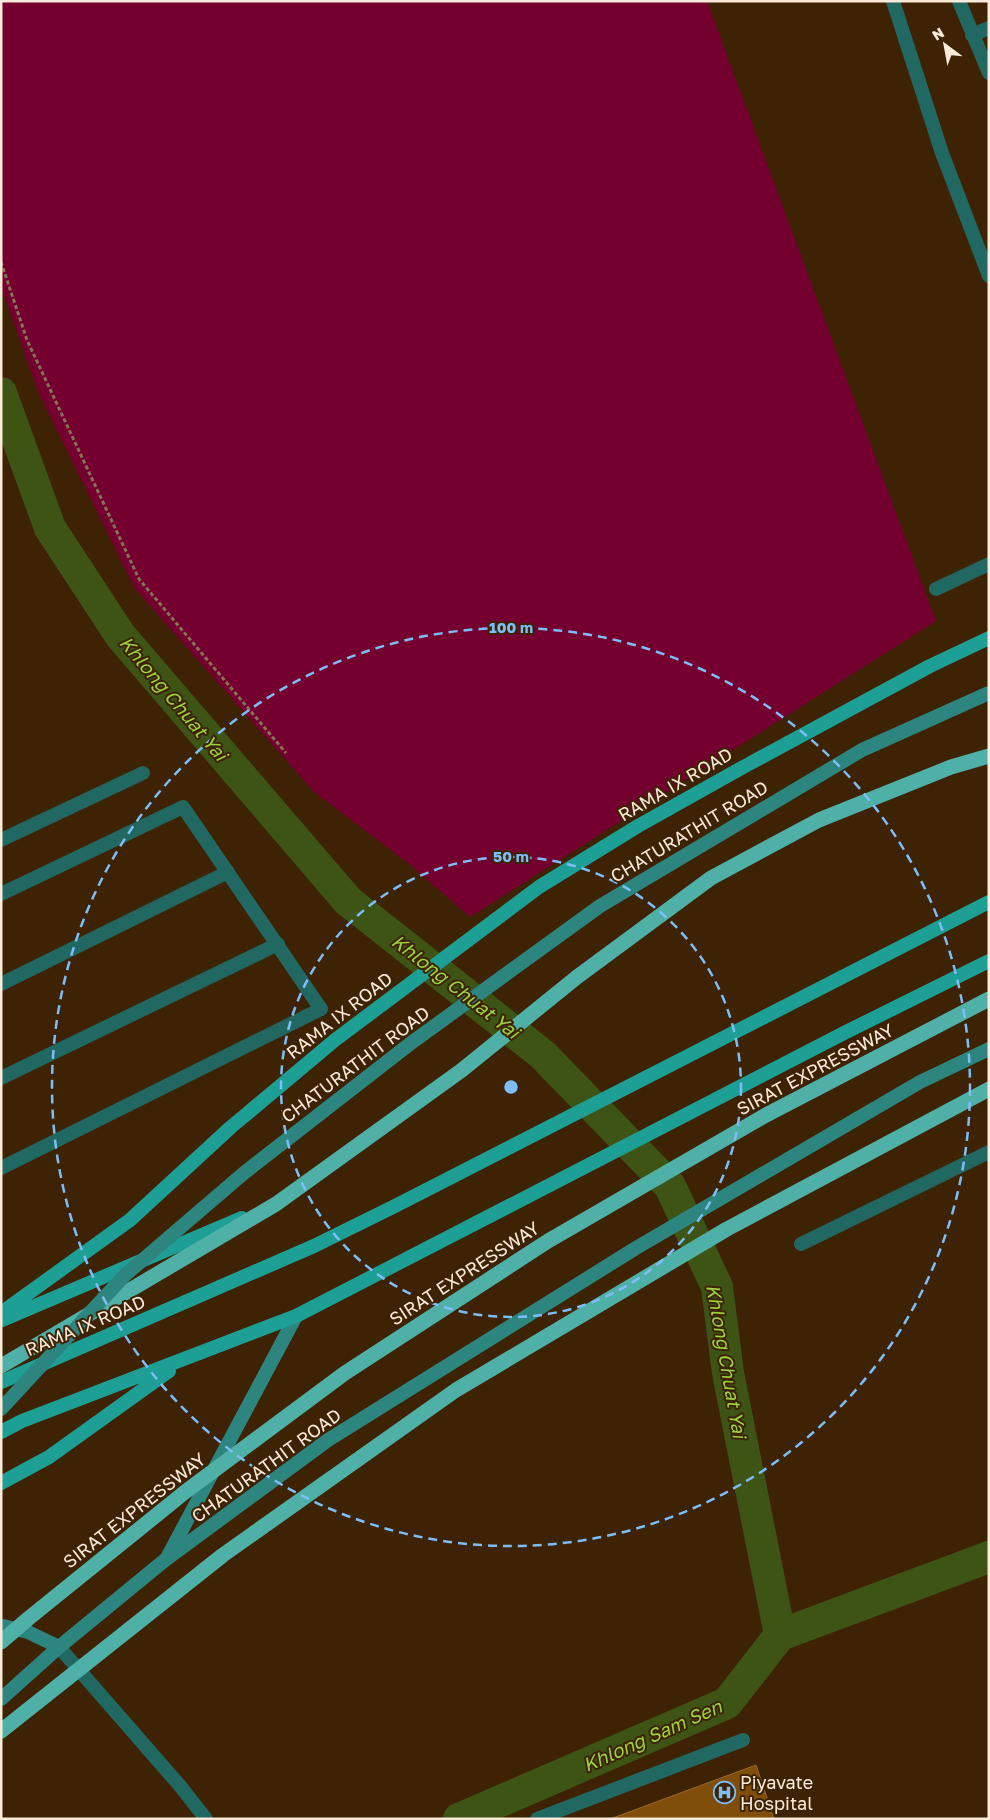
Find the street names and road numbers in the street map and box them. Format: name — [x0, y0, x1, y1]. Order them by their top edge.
street label: RAMA IX ROAD — [614, 742, 736, 826]
street label: CHATURATHIT ROAD — [606, 775, 772, 887]
street label: RAMA IX ROAD — [282, 967, 396, 1063]
street label: CHATURATHIT ROAD — [277, 1001, 433, 1127]
street label: SIRAT EXPRESSWAY — [733, 1018, 898, 1120]
street label: SIRAT EXPRESSWAY — [385, 1216, 544, 1330]
street label: RAMA IX ROAD — [22, 1290, 148, 1360]
street label: CHATURATHIT ROAD — [187, 1403, 345, 1527]
street label: SIRAT EXPRESSWAY — [59, 1447, 210, 1572]

